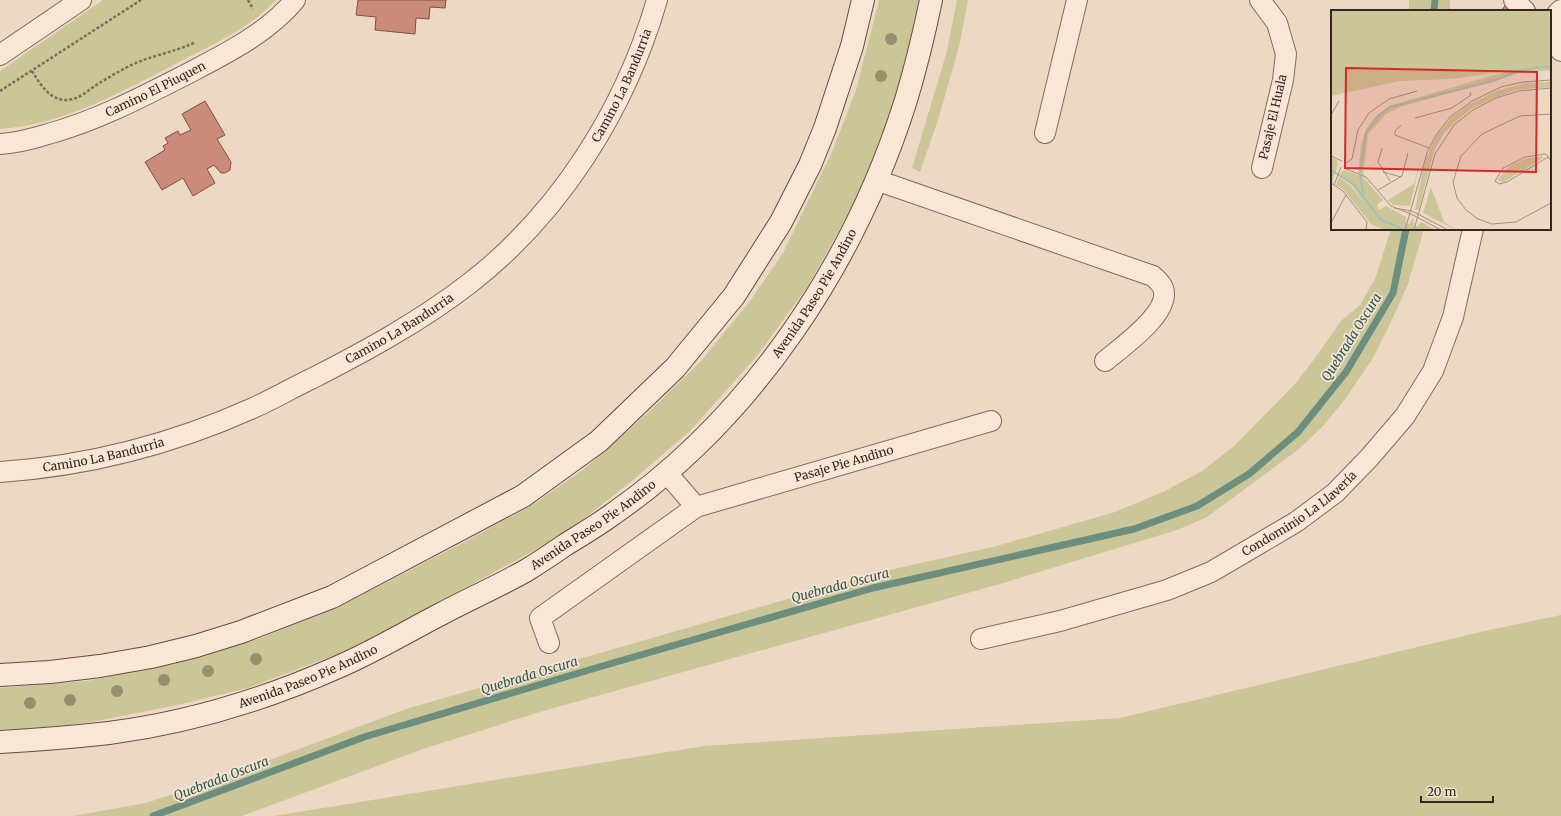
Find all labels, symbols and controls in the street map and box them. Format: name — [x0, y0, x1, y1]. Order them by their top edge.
inset map — [1331, 10, 1551, 230]
street label: Camino La Bandurria — [588, 26, 654, 145]
street label: Camino El Piuquen — [103, 58, 208, 120]
street label: Pasaje El Huala — [1255, 72, 1290, 161]
street label: Avenida Paseo Pie Andino — [768, 226, 859, 361]
street label: Camino La Bandurria — [343, 289, 457, 367]
water label: Quebrada Oscura — [1318, 290, 1385, 384]
street label: Camino La Bandurria — [42, 434, 166, 475]
street label: Pasaje Pie Andino — [792, 442, 895, 485]
street label: Condominio La Llavería — [1239, 467, 1360, 559]
street label: Avenida Paseo Pie Andino — [527, 477, 659, 573]
water label: Quebrada Oscura — [789, 564, 891, 607]
street label: Avenida Paseo Pie Andino — [236, 641, 380, 711]
water label: Quebrada Oscura — [479, 653, 580, 698]
water label: Quebrada Oscura — [171, 753, 271, 804]
scale bar — [1421, 778, 1493, 804]
text: 20 m — [1427, 784, 1456, 799]

